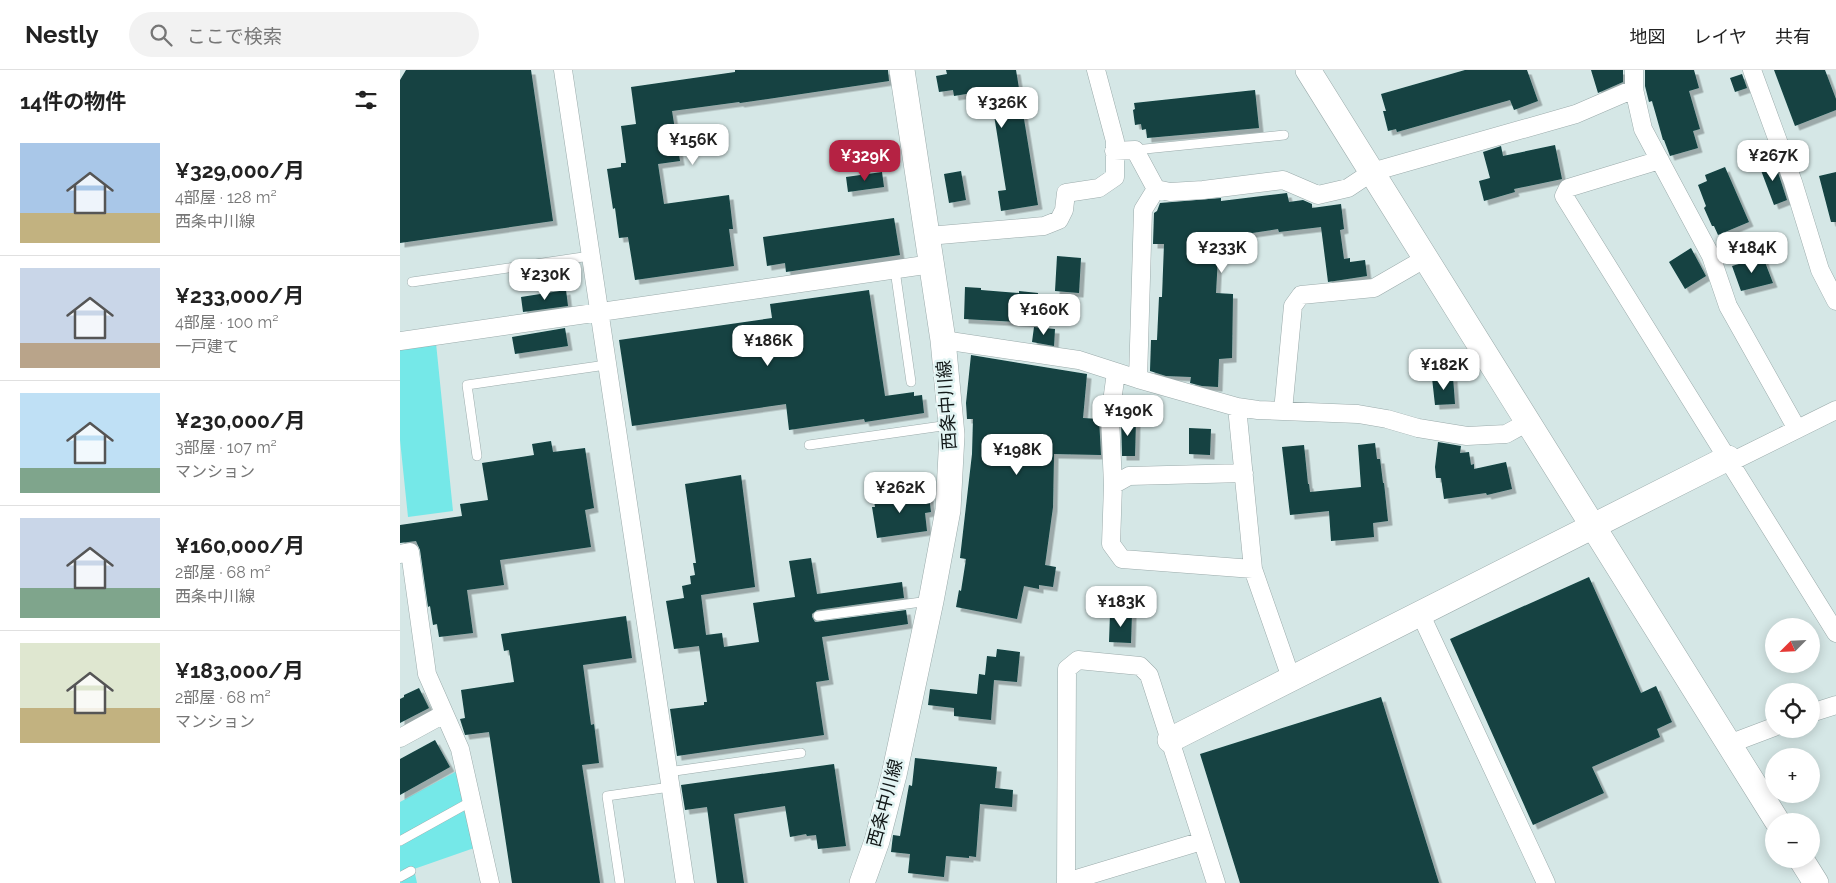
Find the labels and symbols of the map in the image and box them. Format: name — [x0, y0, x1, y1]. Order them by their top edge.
pin: ¥326K — [967, 87, 1037, 129]
pin: ¥156K — [658, 124, 728, 166]
pin: ¥329K — [830, 140, 900, 182]
pin: ¥267K — [1738, 140, 1808, 182]
pin: ¥233K — [1187, 232, 1257, 274]
pin: ¥184K — [1717, 232, 1787, 274]
pin: ¥230K — [510, 258, 580, 301]
pin: ¥160K — [1009, 294, 1079, 336]
pin: ¥186K — [733, 324, 803, 367]
pin: ¥182K — [1409, 348, 1479, 391]
street label: 西条中川線 — [933, 359, 960, 451]
pin: ¥190K — [1093, 394, 1163, 437]
pin: ¥198K — [982, 434, 1052, 476]
pin: ¥262K — [865, 472, 935, 514]
pin: ¥183K — [1086, 586, 1156, 628]
north arrow — [1765, 618, 1820, 672]
street label: 西条中川線 — [863, 757, 906, 849]

